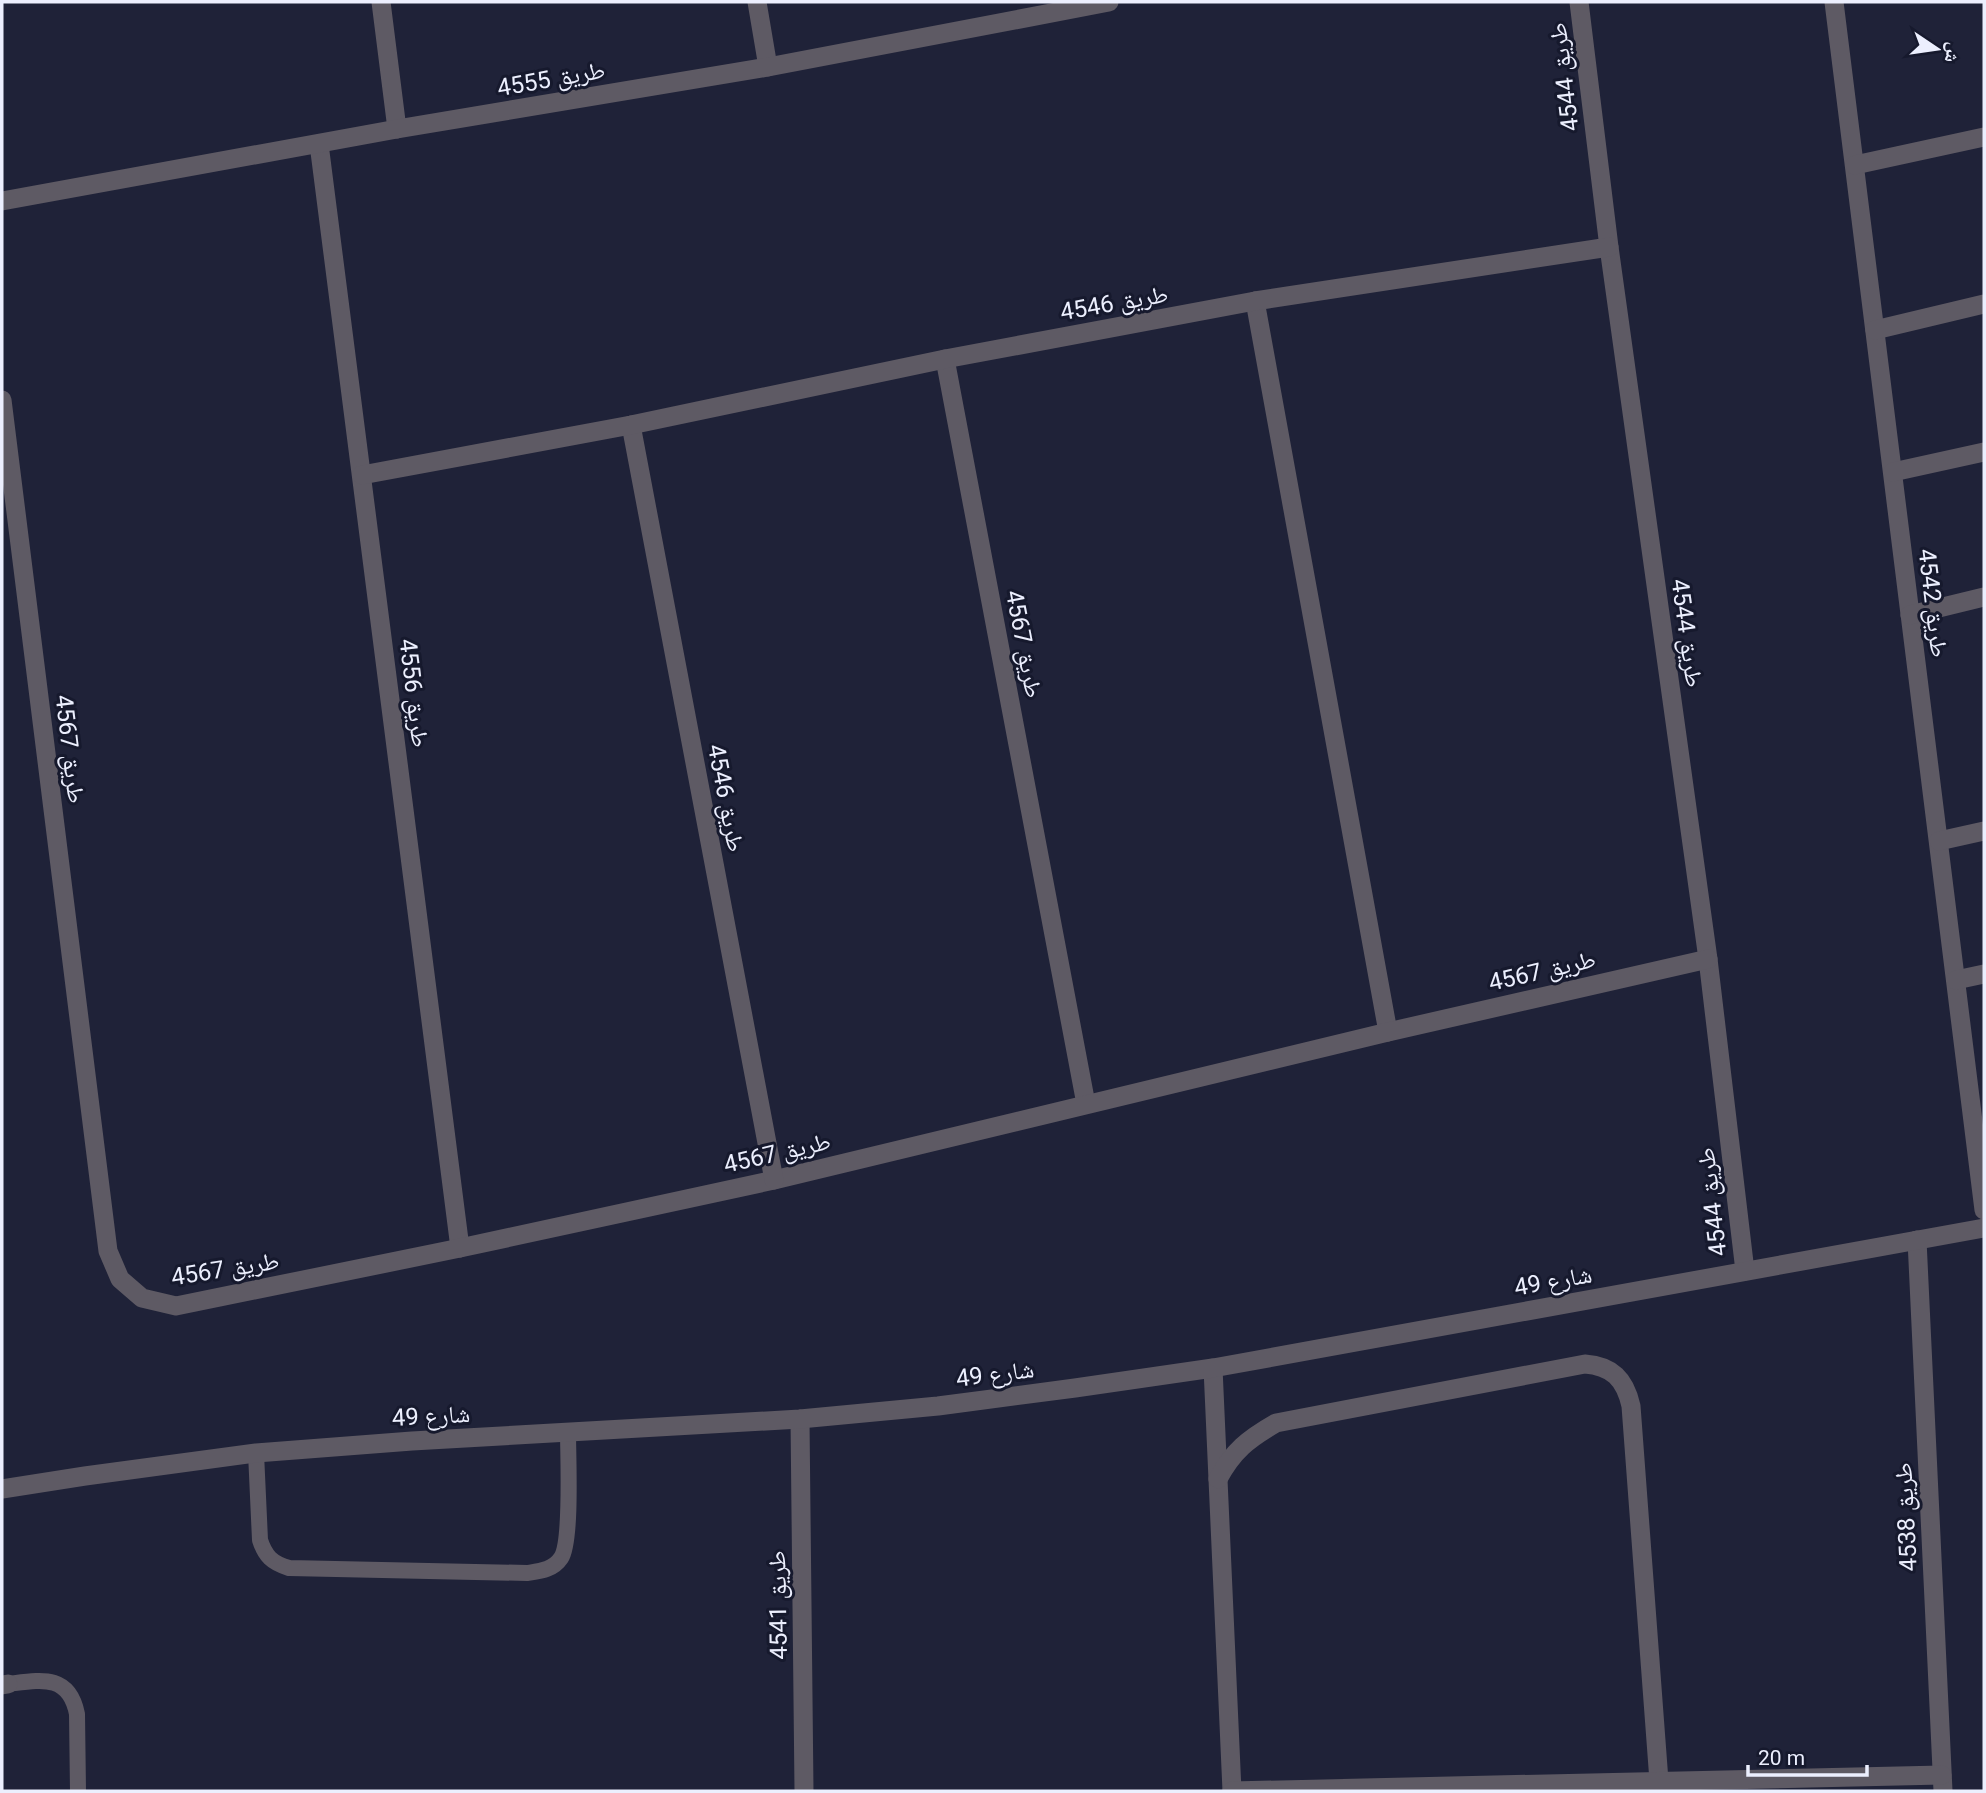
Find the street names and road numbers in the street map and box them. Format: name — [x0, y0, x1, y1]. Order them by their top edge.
street label: طريق 4544 — [1543, 21, 1585, 133]
street label: طريق 4555 — [495, 56, 607, 102]
street label: طريق 4546 — [1058, 280, 1170, 326]
street label: طريق 4542 — [1912, 547, 1954, 659]
street label: طريق 4544 — [1666, 577, 1708, 689]
street label: طريق 4567 — [1000, 588, 1048, 700]
street label: طريق 4556 — [393, 637, 435, 749]
street label: طريق 4567 — [49, 693, 91, 805]
street label: طريق 4546 — [702, 742, 750, 854]
street label: طريق 4567 — [1486, 945, 1598, 997]
street label: طريق 4567 — [721, 1127, 833, 1179]
street label: طريق 4544 — [1691, 1146, 1733, 1258]
street label: طريق 4567 — [169, 1247, 281, 1291]
street label: شارع 49 — [1512, 1260, 1594, 1303]
street label: شارع 49 — [954, 1355, 1036, 1394]
street label: شارع 49 — [391, 1400, 471, 1433]
street label: طريق 4538 — [1889, 1462, 1923, 1572]
street label: طريق 4541 — [763, 1550, 793, 1660]

